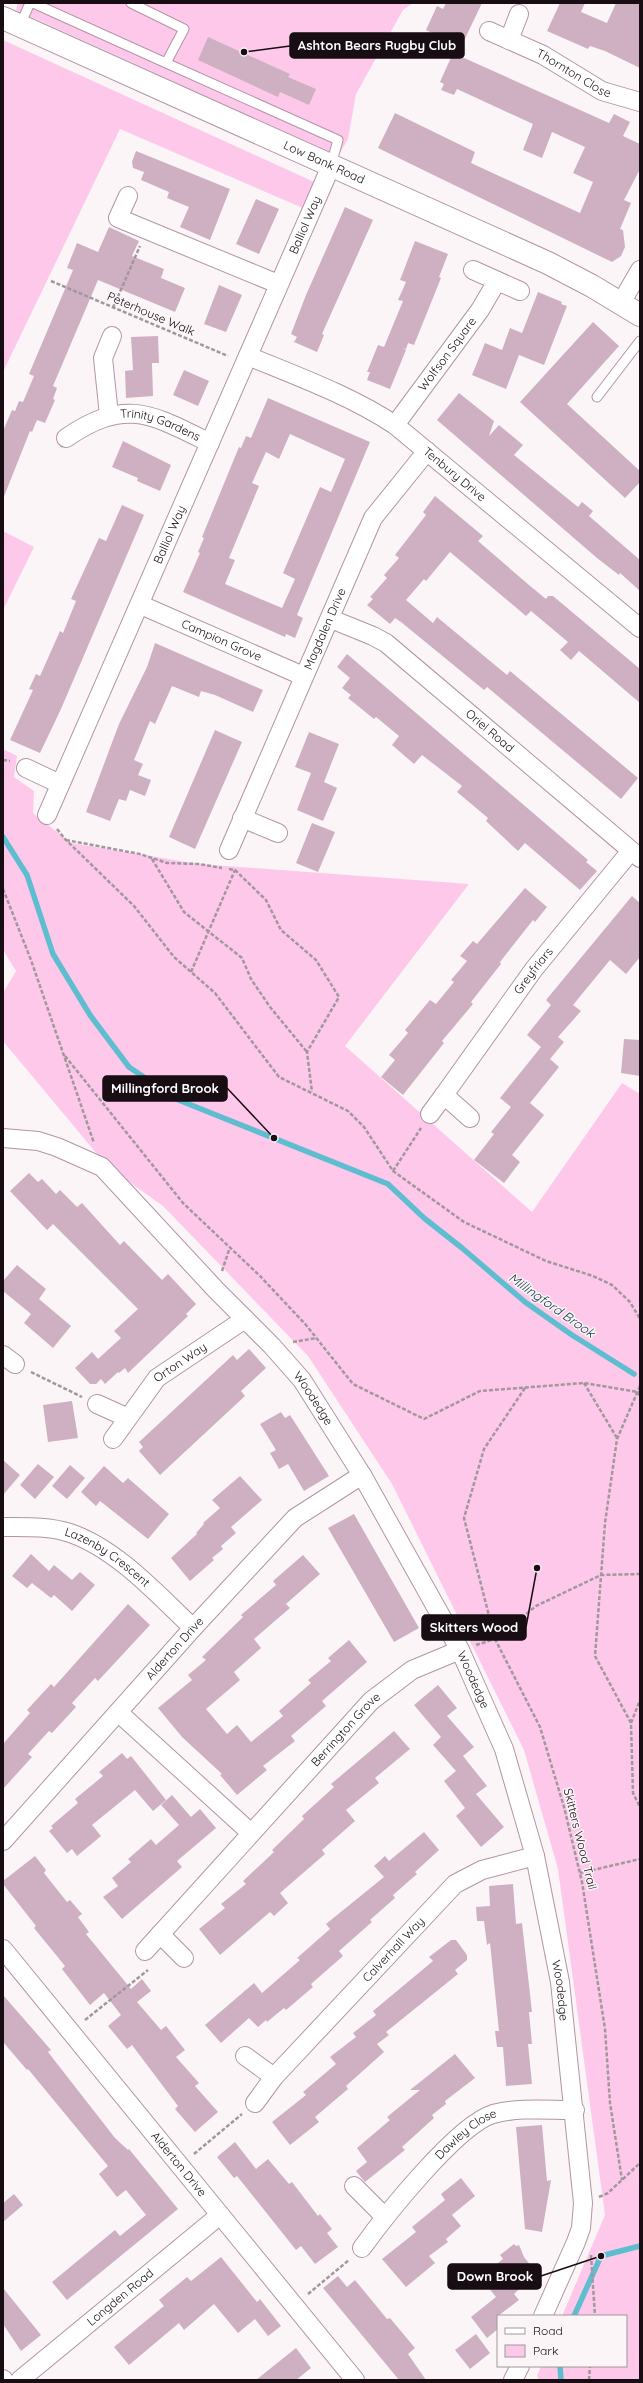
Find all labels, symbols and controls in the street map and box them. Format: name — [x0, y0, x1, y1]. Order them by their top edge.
callout: Ashton Bears Rugby Club — [290, 33, 464, 58]
text: Ashton Bears Rugby Club — [298, 37, 456, 53]
street label: Thornton Close — [534, 45, 613, 100]
street label: Low Bank Road — [281, 137, 367, 187]
street label: Balliol Way — [285, 193, 324, 256]
street label: Peterhouse Walk — [105, 288, 197, 339]
street label: Wolfson Square — [415, 314, 479, 394]
street label: Trinity Gardens — [120, 406, 203, 444]
street label: Tenbury Drive — [420, 444, 490, 505]
street label: Balliol Way — [150, 503, 189, 566]
street label: Magdalen Drive — [300, 585, 349, 672]
street label: Campion Grove — [179, 616, 265, 664]
street label: Oriel Road — [463, 706, 517, 755]
street label: Greyfriars — [510, 944, 556, 997]
callout: Millingford Brook — [103, 1076, 227, 1101]
text: Millingford Brook — [111, 1080, 219, 1096]
water label: Millingford Brook — [506, 1269, 599, 1341]
street label: Orton Way — [150, 1339, 209, 1385]
street label: Woodedge — [291, 1368, 337, 1428]
street label: Lazenby Crescent — [63, 1524, 153, 1590]
street label: Alderton Drive — [142, 1613, 207, 1683]
callout: Skitters Wood — [422, 1615, 526, 1640]
text: Skitters Wood — [430, 1619, 518, 1635]
street label: Woodedge — [454, 1648, 493, 1711]
street label: Berrington Grove — [308, 1689, 383, 1769]
street label: Skitters Wood Trail — [561, 1787, 600, 1891]
street label: Calverhall Way — [359, 1913, 427, 1985]
street label: Woodedge — [549, 1959, 572, 2022]
street label: Dawley Close — [432, 2105, 498, 2162]
street label: Alderton Drive — [148, 2128, 210, 2200]
callout: Down Brook — [448, 2264, 541, 2289]
street label: Longden Road — [84, 2265, 156, 2329]
text: Down Brook — [457, 2268, 533, 2284]
legend — [497, 2315, 627, 2367]
text: Road — [533, 2323, 563, 2338]
text: Park — [533, 2343, 558, 2358]

